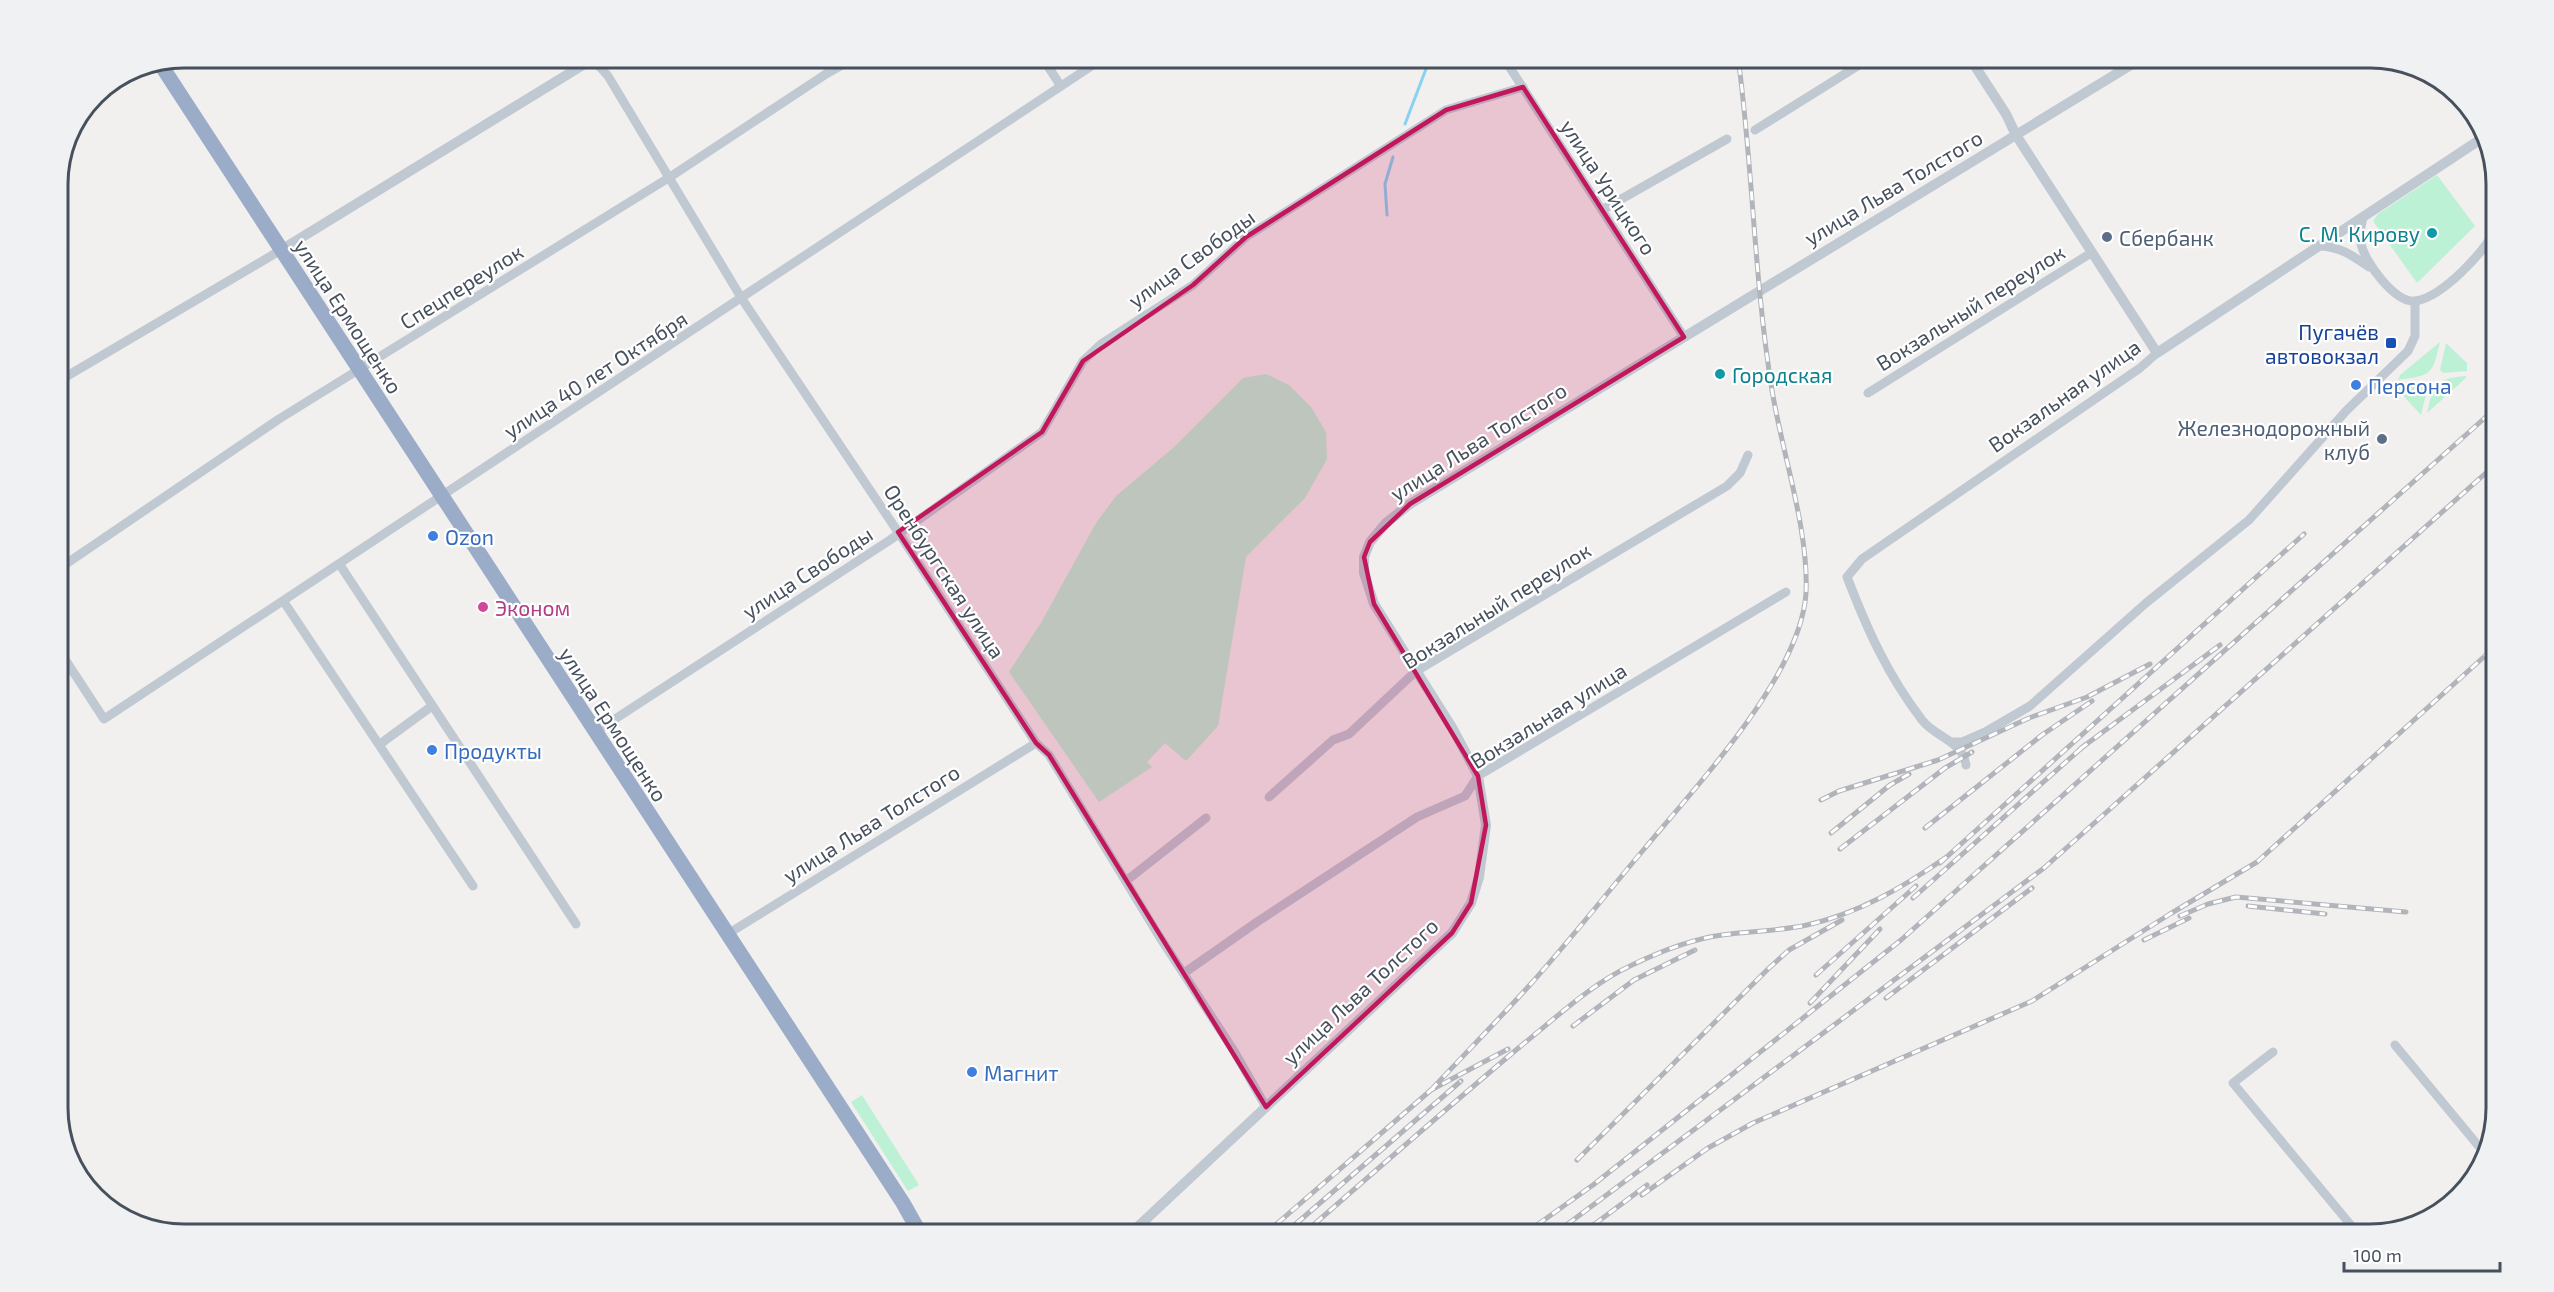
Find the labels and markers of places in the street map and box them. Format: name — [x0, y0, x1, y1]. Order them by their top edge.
place label: С. М. Кирову — [2299, 221, 2420, 247]
place label: Сбербанк — [2119, 225, 2214, 250]
marker: С. М. Кирову — [2425, 226, 2439, 240]
marker: Сбербанк — [2100, 230, 2114, 244]
place label: Пугачёв автовокзал — [2265, 319, 2379, 368]
marker: Пугачёв автовокзал — [2384, 336, 2398, 350]
place label: Городская — [1732, 362, 1832, 387]
marker: Городская — [1713, 367, 1727, 381]
place label: Персона — [2368, 373, 2452, 398]
marker: Персона — [2349, 378, 2363, 392]
place label: Железнодорожный клуб — [2178, 415, 2370, 465]
marker: Железнодорожный клуб — [2375, 432, 2389, 446]
place label: Ozon — [445, 524, 494, 549]
marker: Ozon — [426, 529, 440, 543]
place label: Эконом — [495, 595, 570, 620]
marker: Эконом — [476, 600, 490, 614]
place label: Продукты — [444, 738, 542, 764]
marker: Продукты — [425, 743, 439, 757]
place label: Магнит — [984, 1060, 1059, 1085]
marker: Магнит — [965, 1065, 979, 1079]

